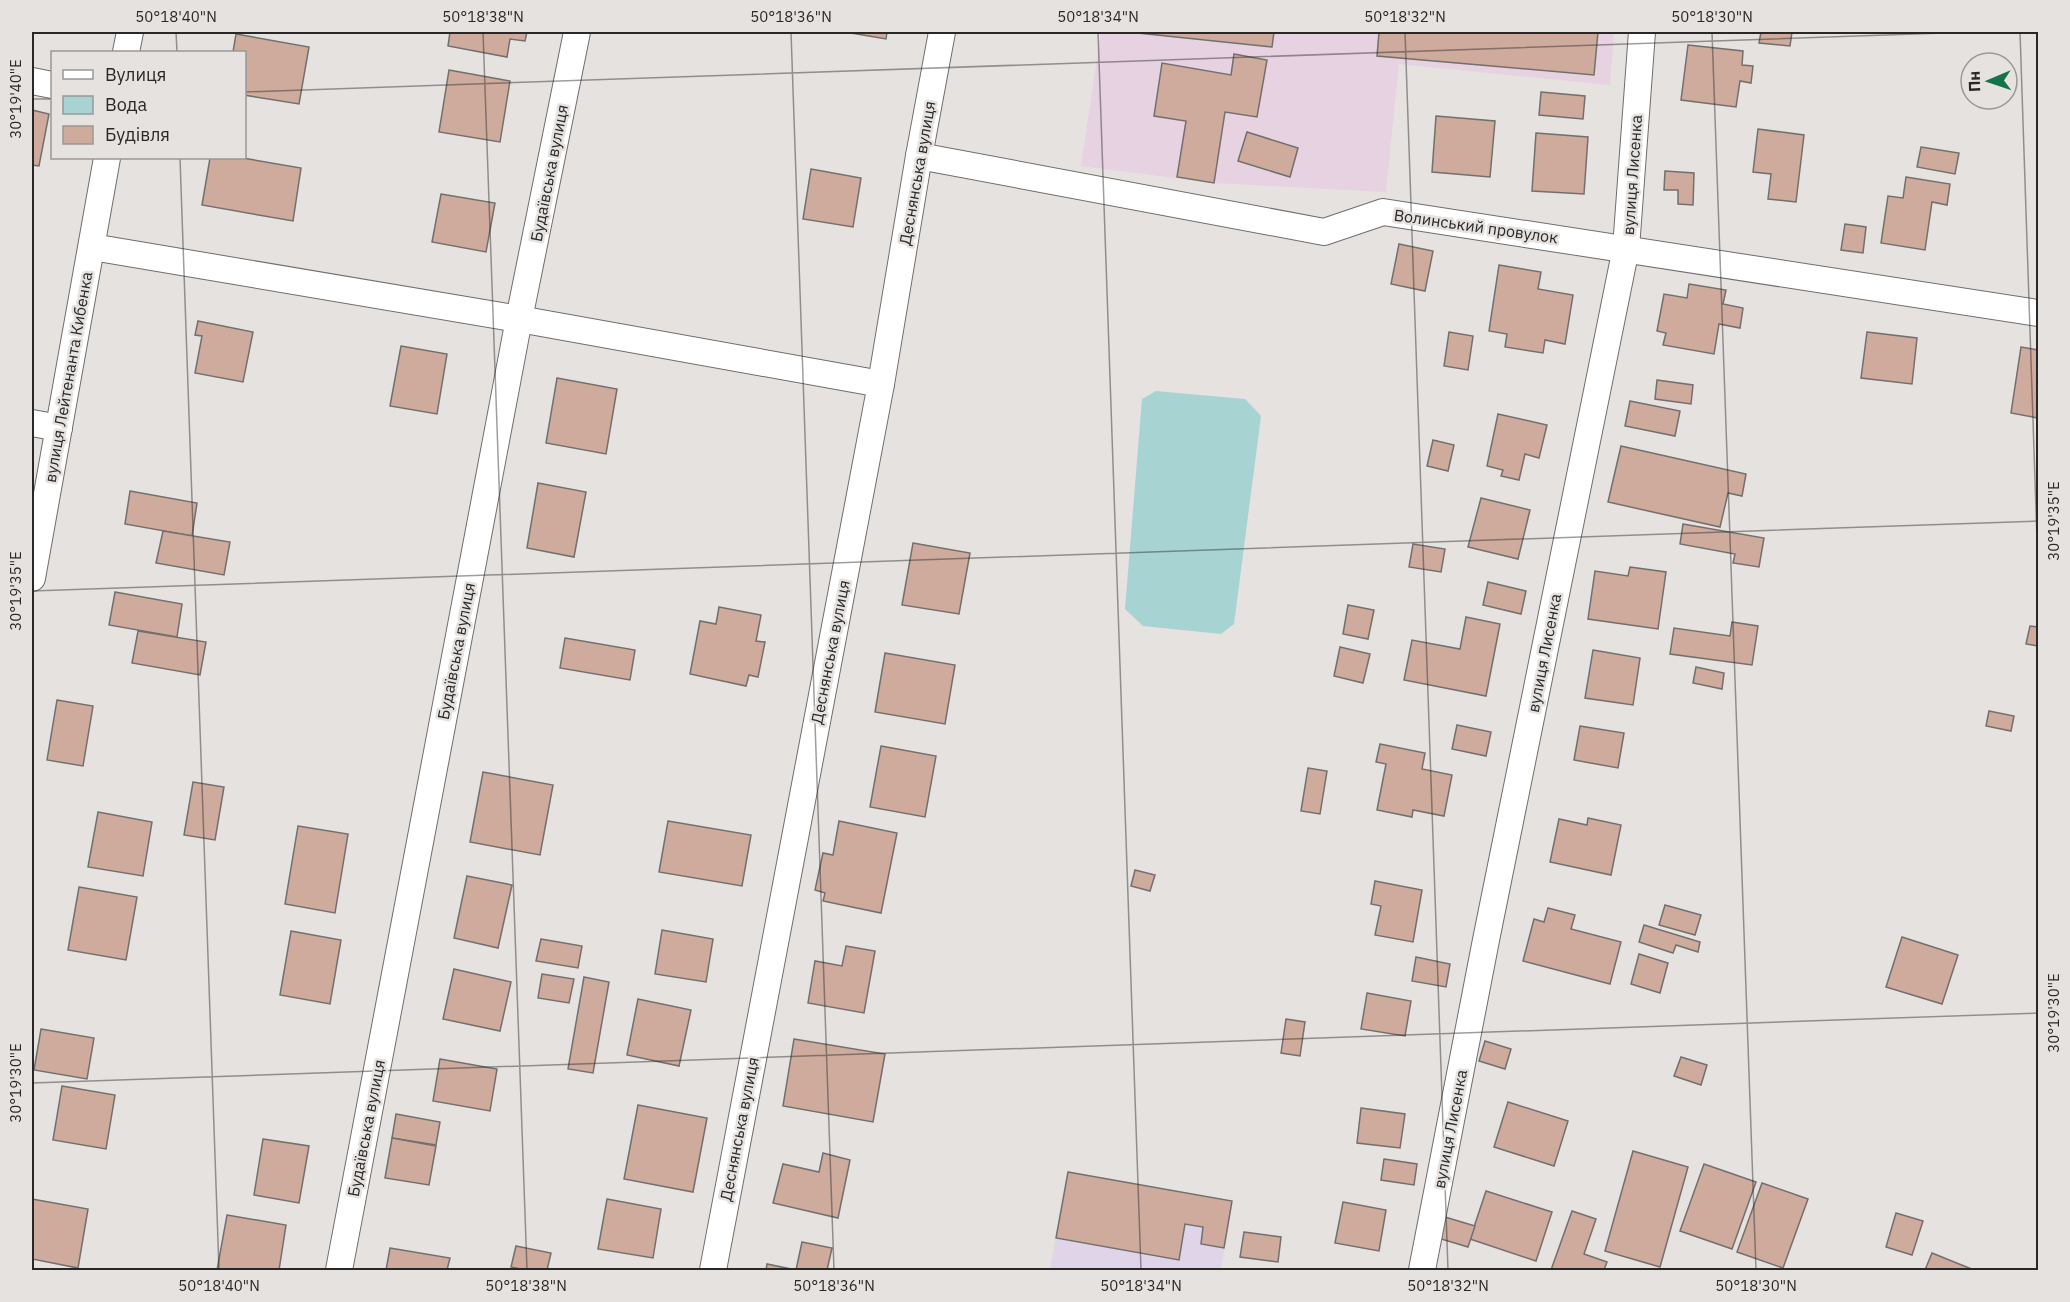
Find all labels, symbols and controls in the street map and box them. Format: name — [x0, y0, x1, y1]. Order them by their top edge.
text: 50°18'40"N — [135, 7, 217, 26]
text: 50°18'38"N — [442, 7, 524, 26]
text: 50°18'36"N — [750, 7, 832, 26]
text: 50°18'34"N — [1057, 7, 1139, 26]
text: 50°18'32"N — [1364, 7, 1446, 26]
text: 50°18'30"N — [1671, 7, 1753, 26]
legend — [51, 51, 246, 159]
north arrow — [1959, 51, 2019, 111]
text: 30°19'40"E — [6, 59, 25, 139]
text: Вулиця — [105, 63, 166, 86]
text: Пн — [1964, 71, 1984, 92]
text: Вода — [105, 93, 148, 116]
street label: Деснянська вулиця — [894, 99, 940, 247]
street label: Будаївська вулиця — [526, 103, 572, 243]
street label: вулиця Лисенка — [1618, 114, 1646, 236]
text: Будівля — [105, 123, 170, 146]
street label: Волинський провулок — [1393, 205, 1560, 247]
street label: вулиця Лейтенанта Кибенка — [40, 270, 96, 484]
text: 30°19'35"E — [2044, 481, 2063, 561]
text: 30°19'35"E — [6, 551, 25, 631]
street label: Деснянська вулиця — [806, 578, 854, 726]
street label: Будаївська вулиця — [433, 581, 479, 721]
street label: вулиця Лисенка — [1523, 591, 1565, 714]
text: 30°19'30"E — [2044, 973, 2063, 1053]
text: 30°19'30"E — [6, 1043, 25, 1123]
street label: Деснянська вулиця — [715, 1055, 763, 1203]
street label: Будаївська вулиця — [343, 1058, 389, 1198]
street label: вулиця Лисенка — [1429, 1067, 1471, 1190]
text: 50°18'40"N — [178, 1276, 260, 1295]
text: 50°18'38"N — [485, 1276, 567, 1295]
text: 50°18'36"N — [793, 1276, 875, 1295]
text: 50°18'34"N — [1100, 1276, 1182, 1295]
text: 50°18'32"N — [1407, 1276, 1489, 1295]
text: 50°18'30"N — [1715, 1276, 1797, 1295]

